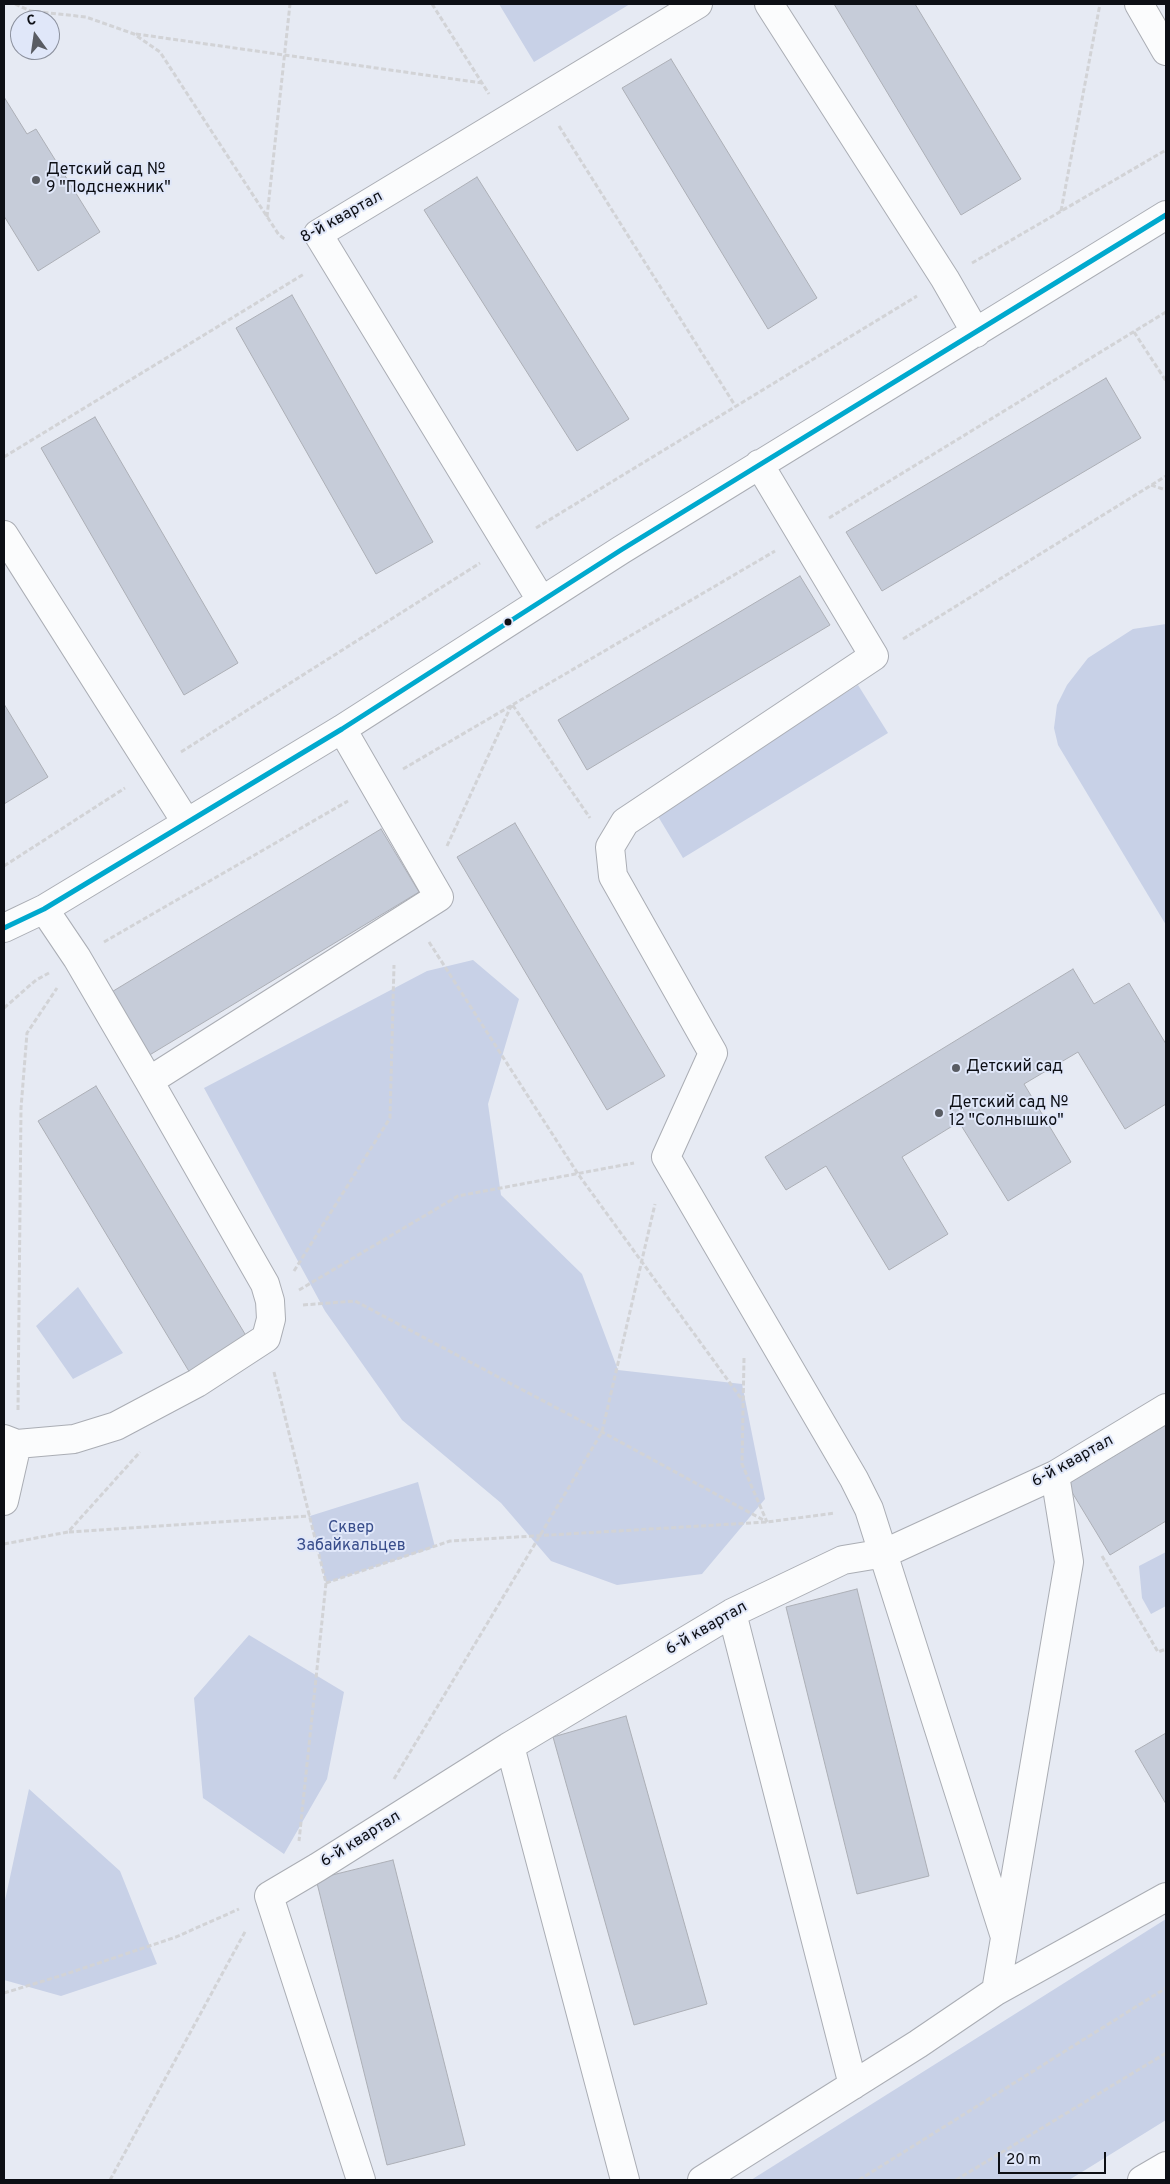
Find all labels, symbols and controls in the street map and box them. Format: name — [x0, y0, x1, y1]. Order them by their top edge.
north arrow — [10, 10, 60, 60]
text: С — [25, 12, 38, 30]
place label: Детский сад № 9 "Подснежник" — [46, 161, 171, 199]
marker: Детский сад № 9 "Подснежник" — [30, 174, 42, 186]
street label: 8-й квартал — [298, 188, 386, 248]
unlabelled marker — [503, 617, 513, 627]
place label: Детский сад — [966, 1058, 1063, 1078]
marker: Детский сад — [950, 1062, 962, 1074]
place label: Детский сад № 12 "Солнышко" — [949, 1094, 1068, 1132]
marker: Детский сад № 12 "Солнышко" — [933, 1107, 945, 1119]
street label: 6-й квартал — [1029, 1432, 1117, 1492]
park label: Сквер Забайкальцев — [296, 1519, 406, 1557]
street label: 6-й квартал — [663, 1598, 751, 1660]
street label: 6-й квартал — [317, 1808, 405, 1872]
scale bar — [1000, 2142, 1108, 2174]
text: 20 m — [1006, 2151, 1041, 2170]

